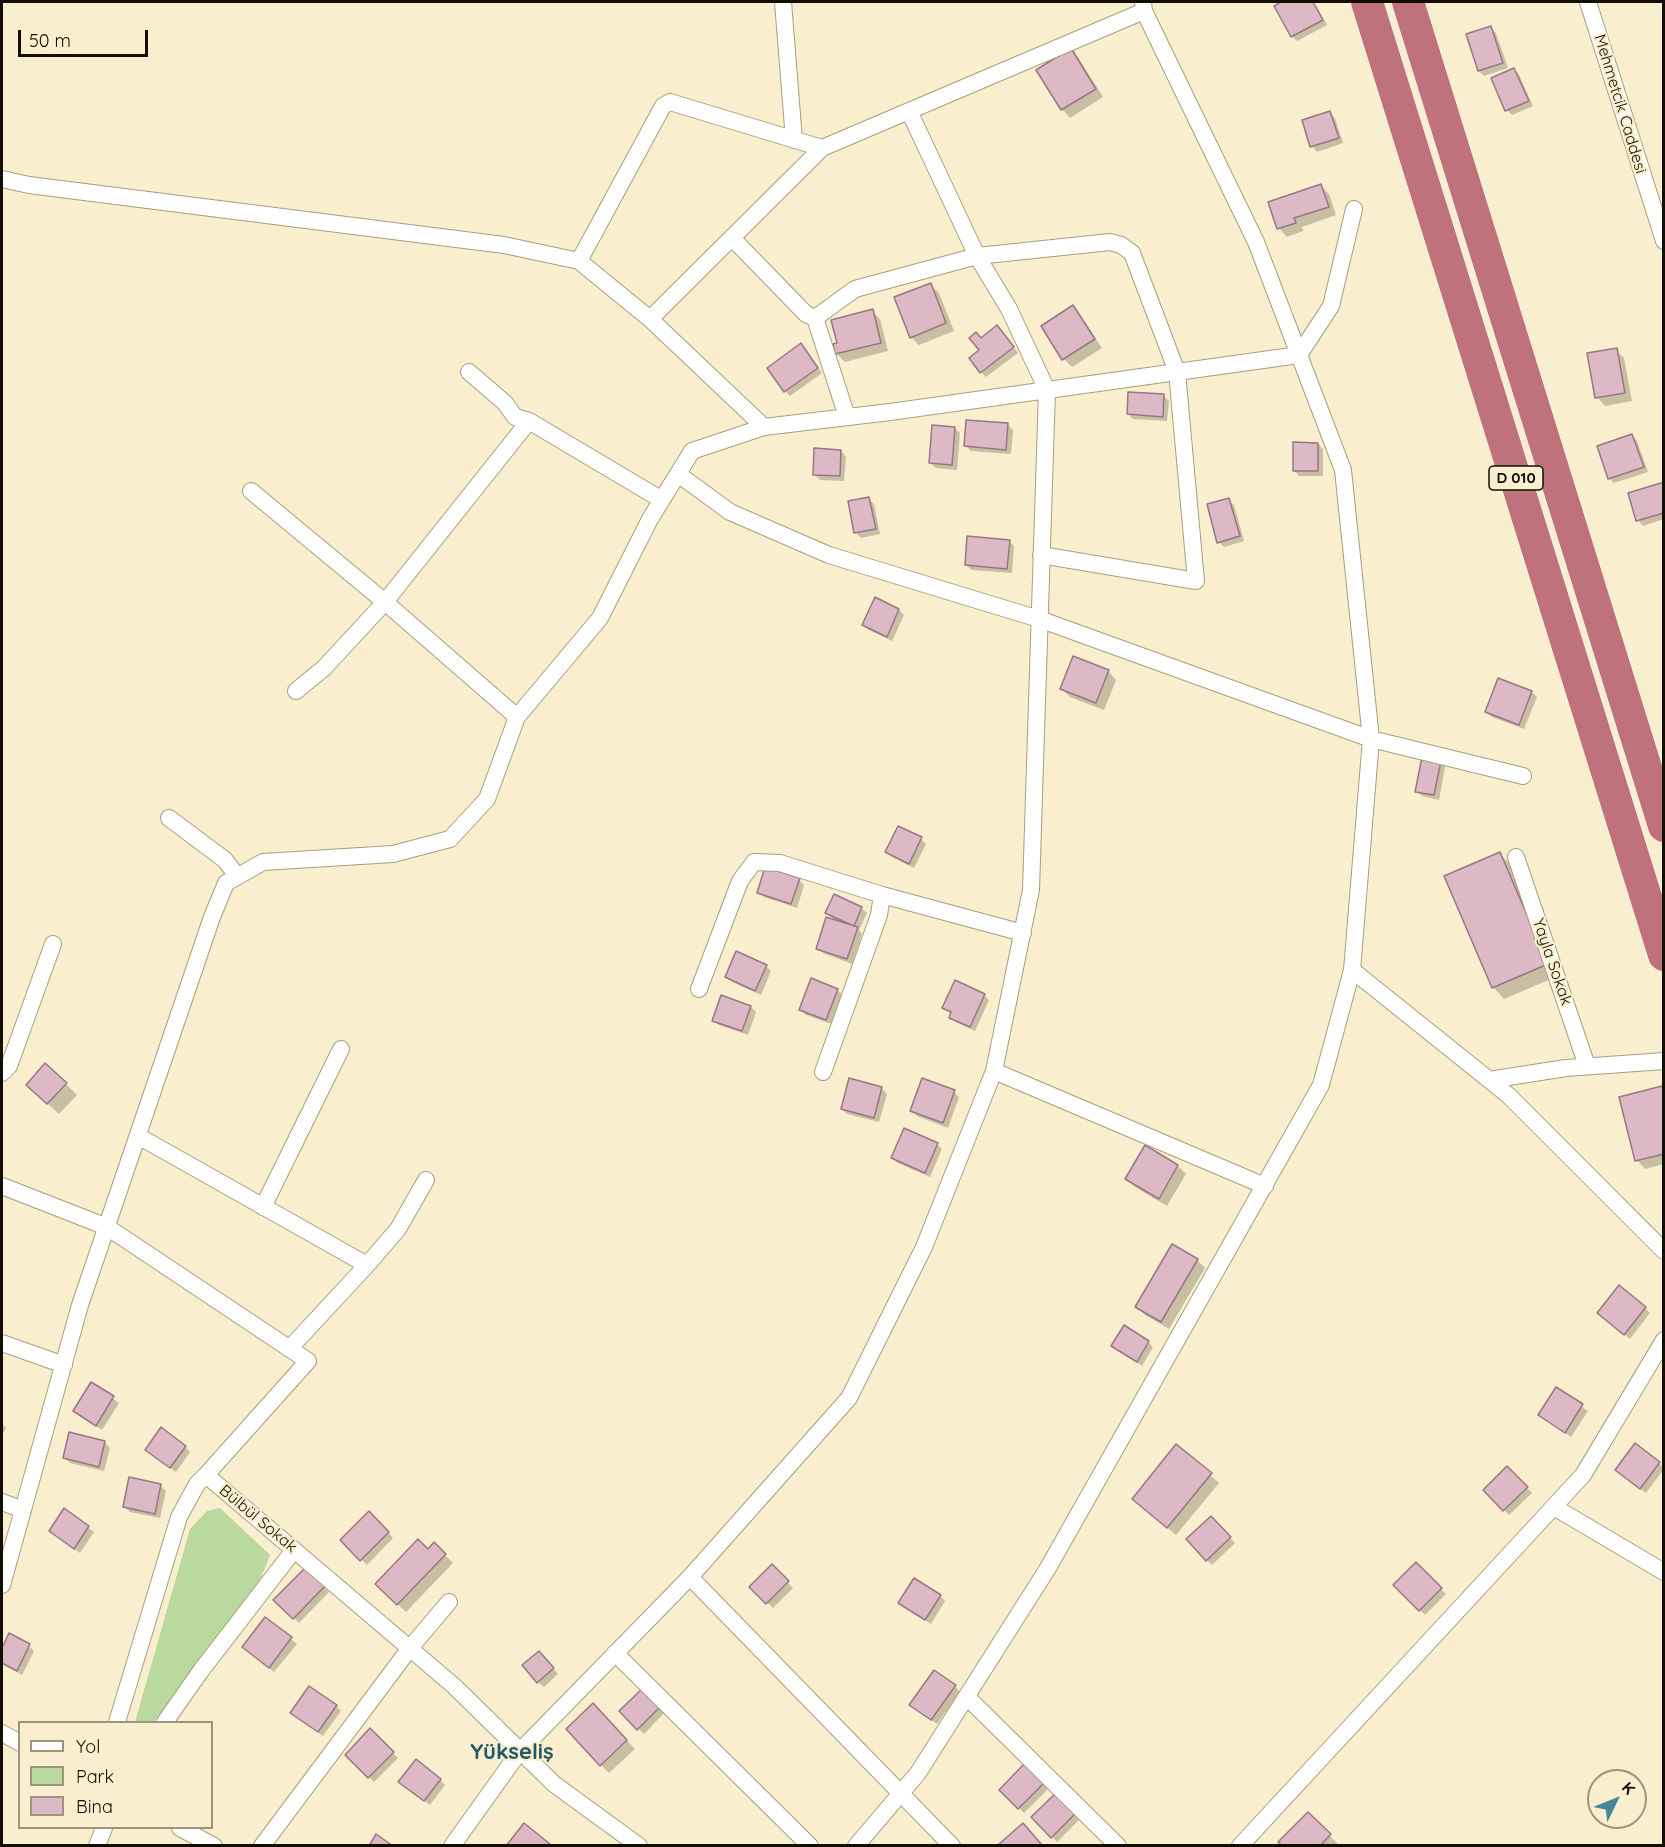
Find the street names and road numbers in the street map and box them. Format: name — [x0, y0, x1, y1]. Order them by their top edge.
street label: Mehmetcik Caddesi — [1590, 32, 1650, 176]
road number: D 010 — [1489, 466, 1543, 490]
street label: Yayla Sokak — [1528, 916, 1576, 1008]
street label: Bülbül Sokak — [215, 1481, 301, 1557]

